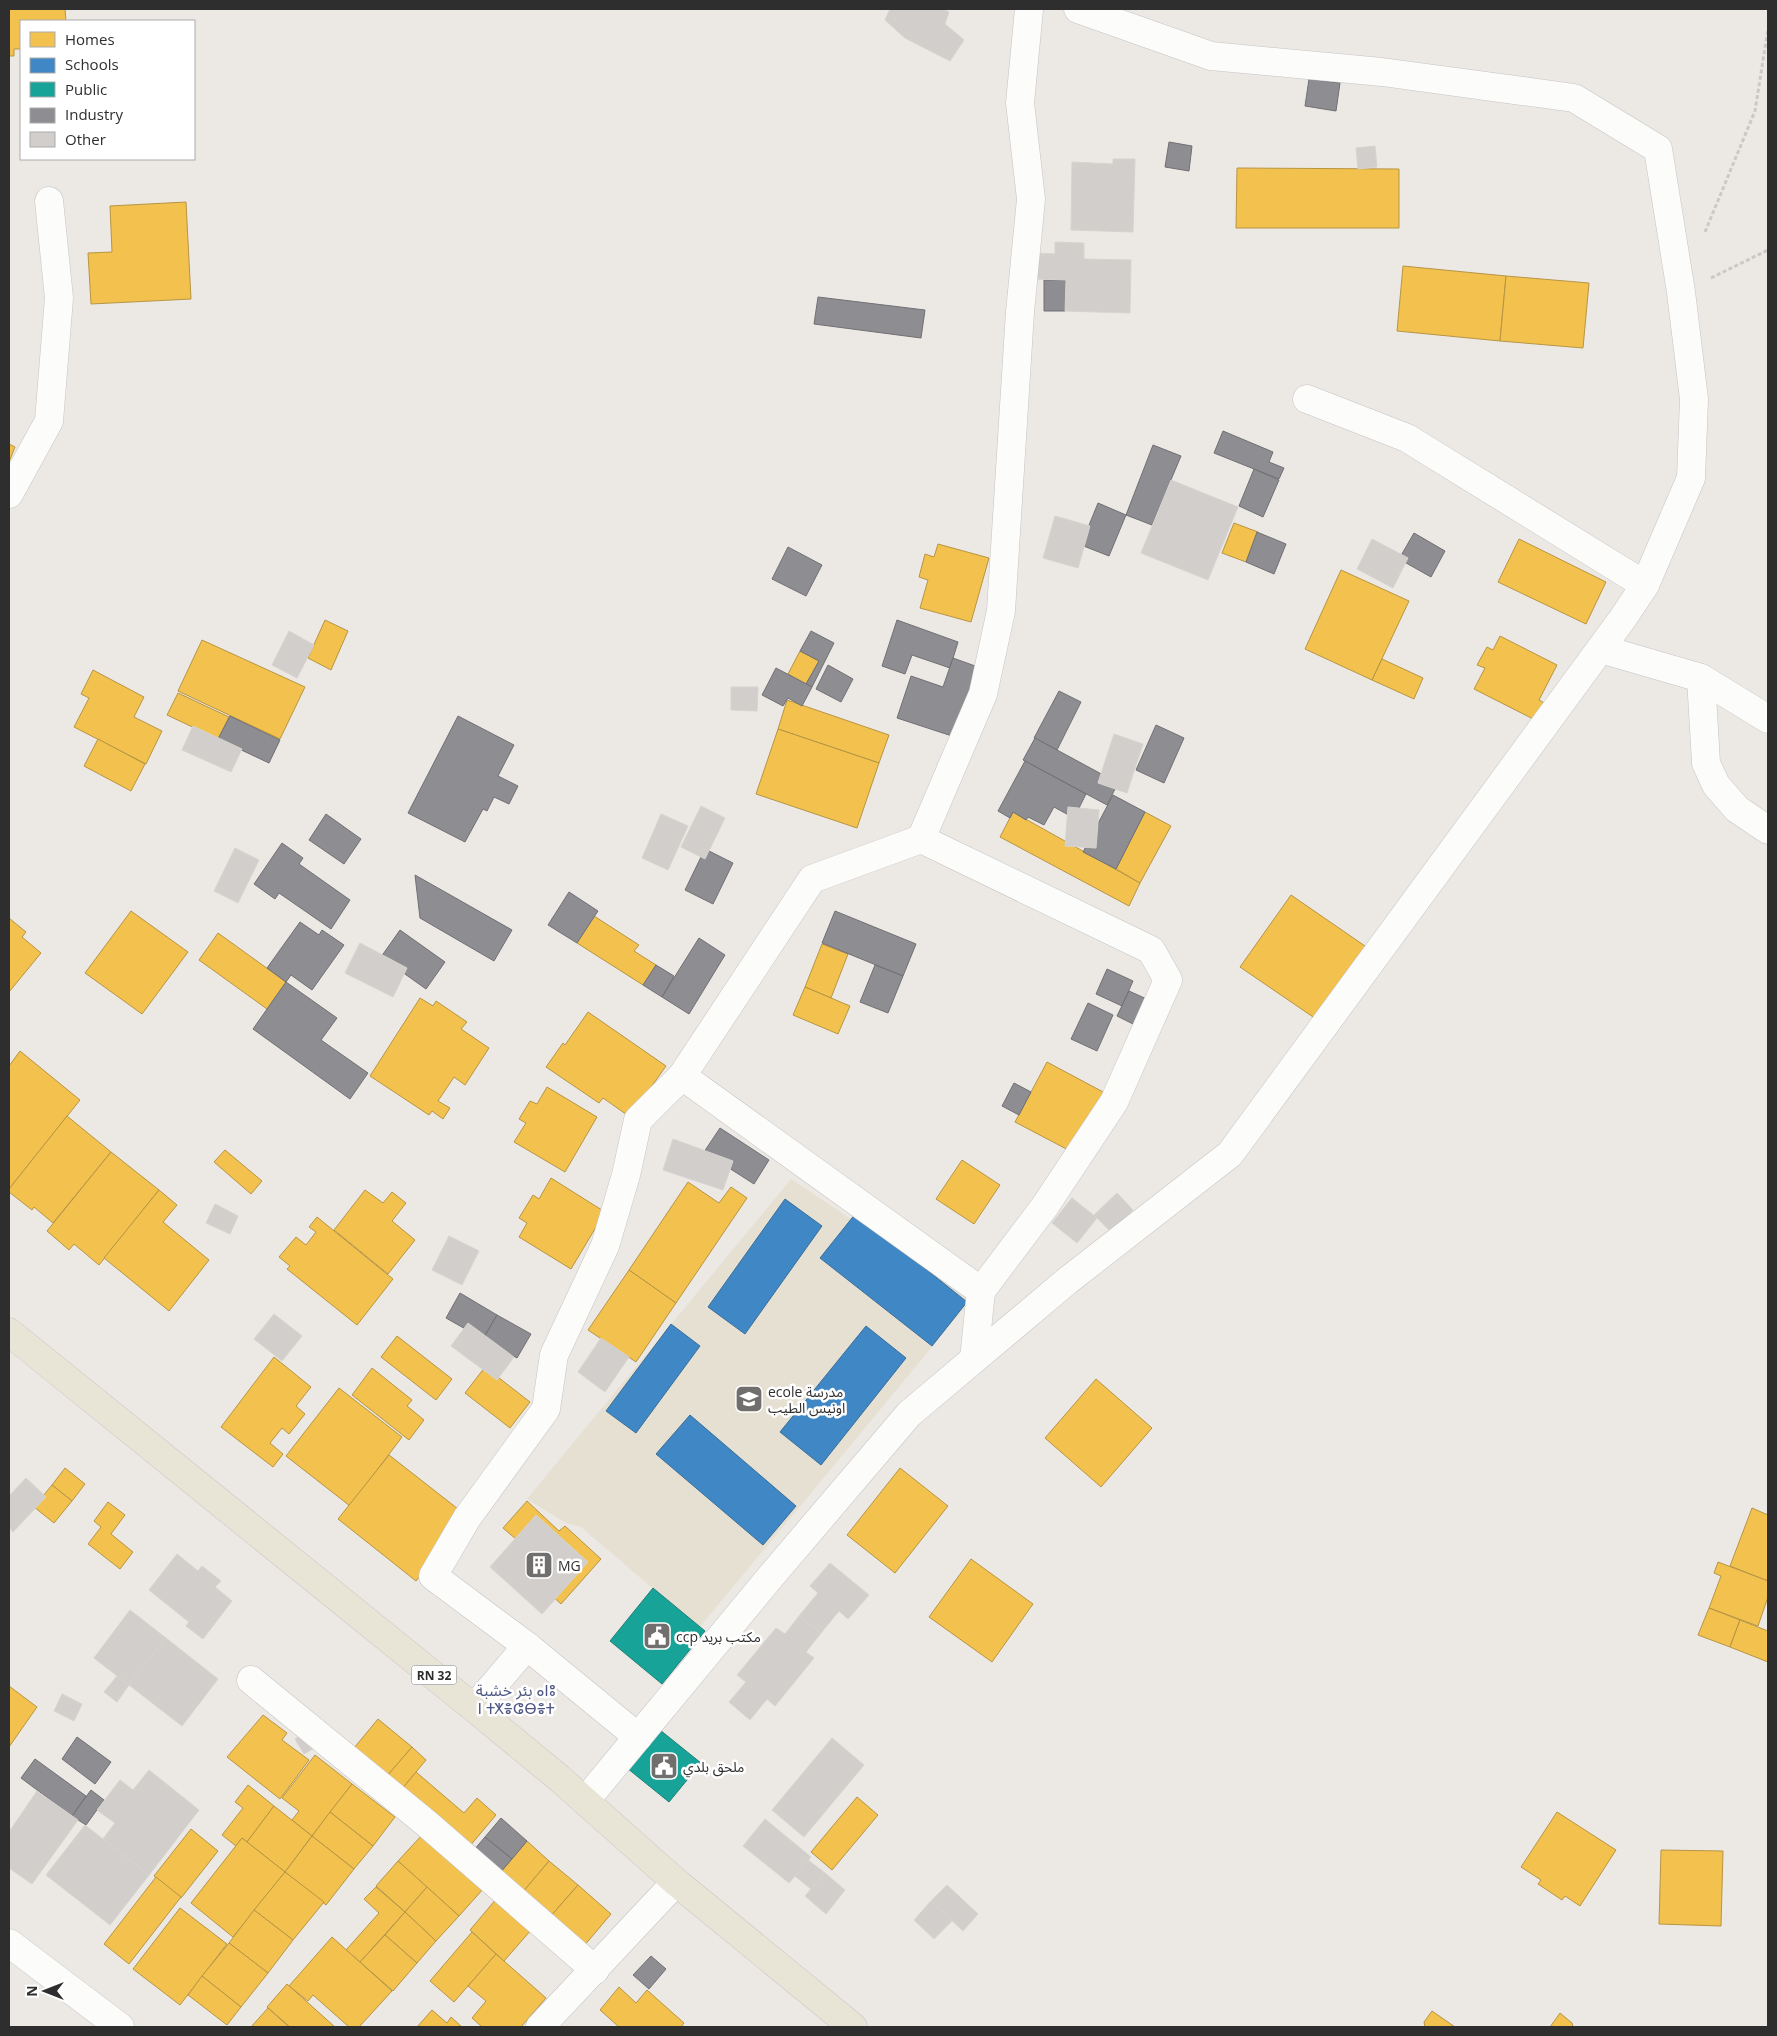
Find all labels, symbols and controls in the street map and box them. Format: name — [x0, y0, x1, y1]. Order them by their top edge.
legend — [20, 20, 195, 160]
text: Homes — [65, 29, 115, 49]
text: Schools — [65, 54, 119, 74]
text: Public — [65, 79, 107, 99]
text: Industry — [65, 104, 123, 124]
text: Other — [65, 129, 106, 149]
place label: ecole مدرسة اونيس الطيب — [768, 1382, 845, 1417]
school or university icon: ecole مدرسة اونيس الطيب — [734, 1384, 764, 1414]
building icon: MG — [524, 1550, 554, 1580]
place label: MG — [558, 1556, 581, 1575]
public building icon: ccp مكتب بريد — [642, 1621, 672, 1651]
place label: ccp مكتب بريد — [676, 1627, 761, 1646]
road number: RN 32 — [412, 1666, 456, 1684]
district label: بئر خشبة ⴰⵏⵓ ⵏ ⵜⵅⴻⵛⴱⴻⵜ — [476, 1679, 556, 1719]
public building icon: ملحق بلدي — [649, 1751, 679, 1781]
place label: ملحق بلدي — [683, 1757, 744, 1778]
north arrow — [20, 1966, 70, 2016]
text: N — [22, 1985, 41, 1997]

